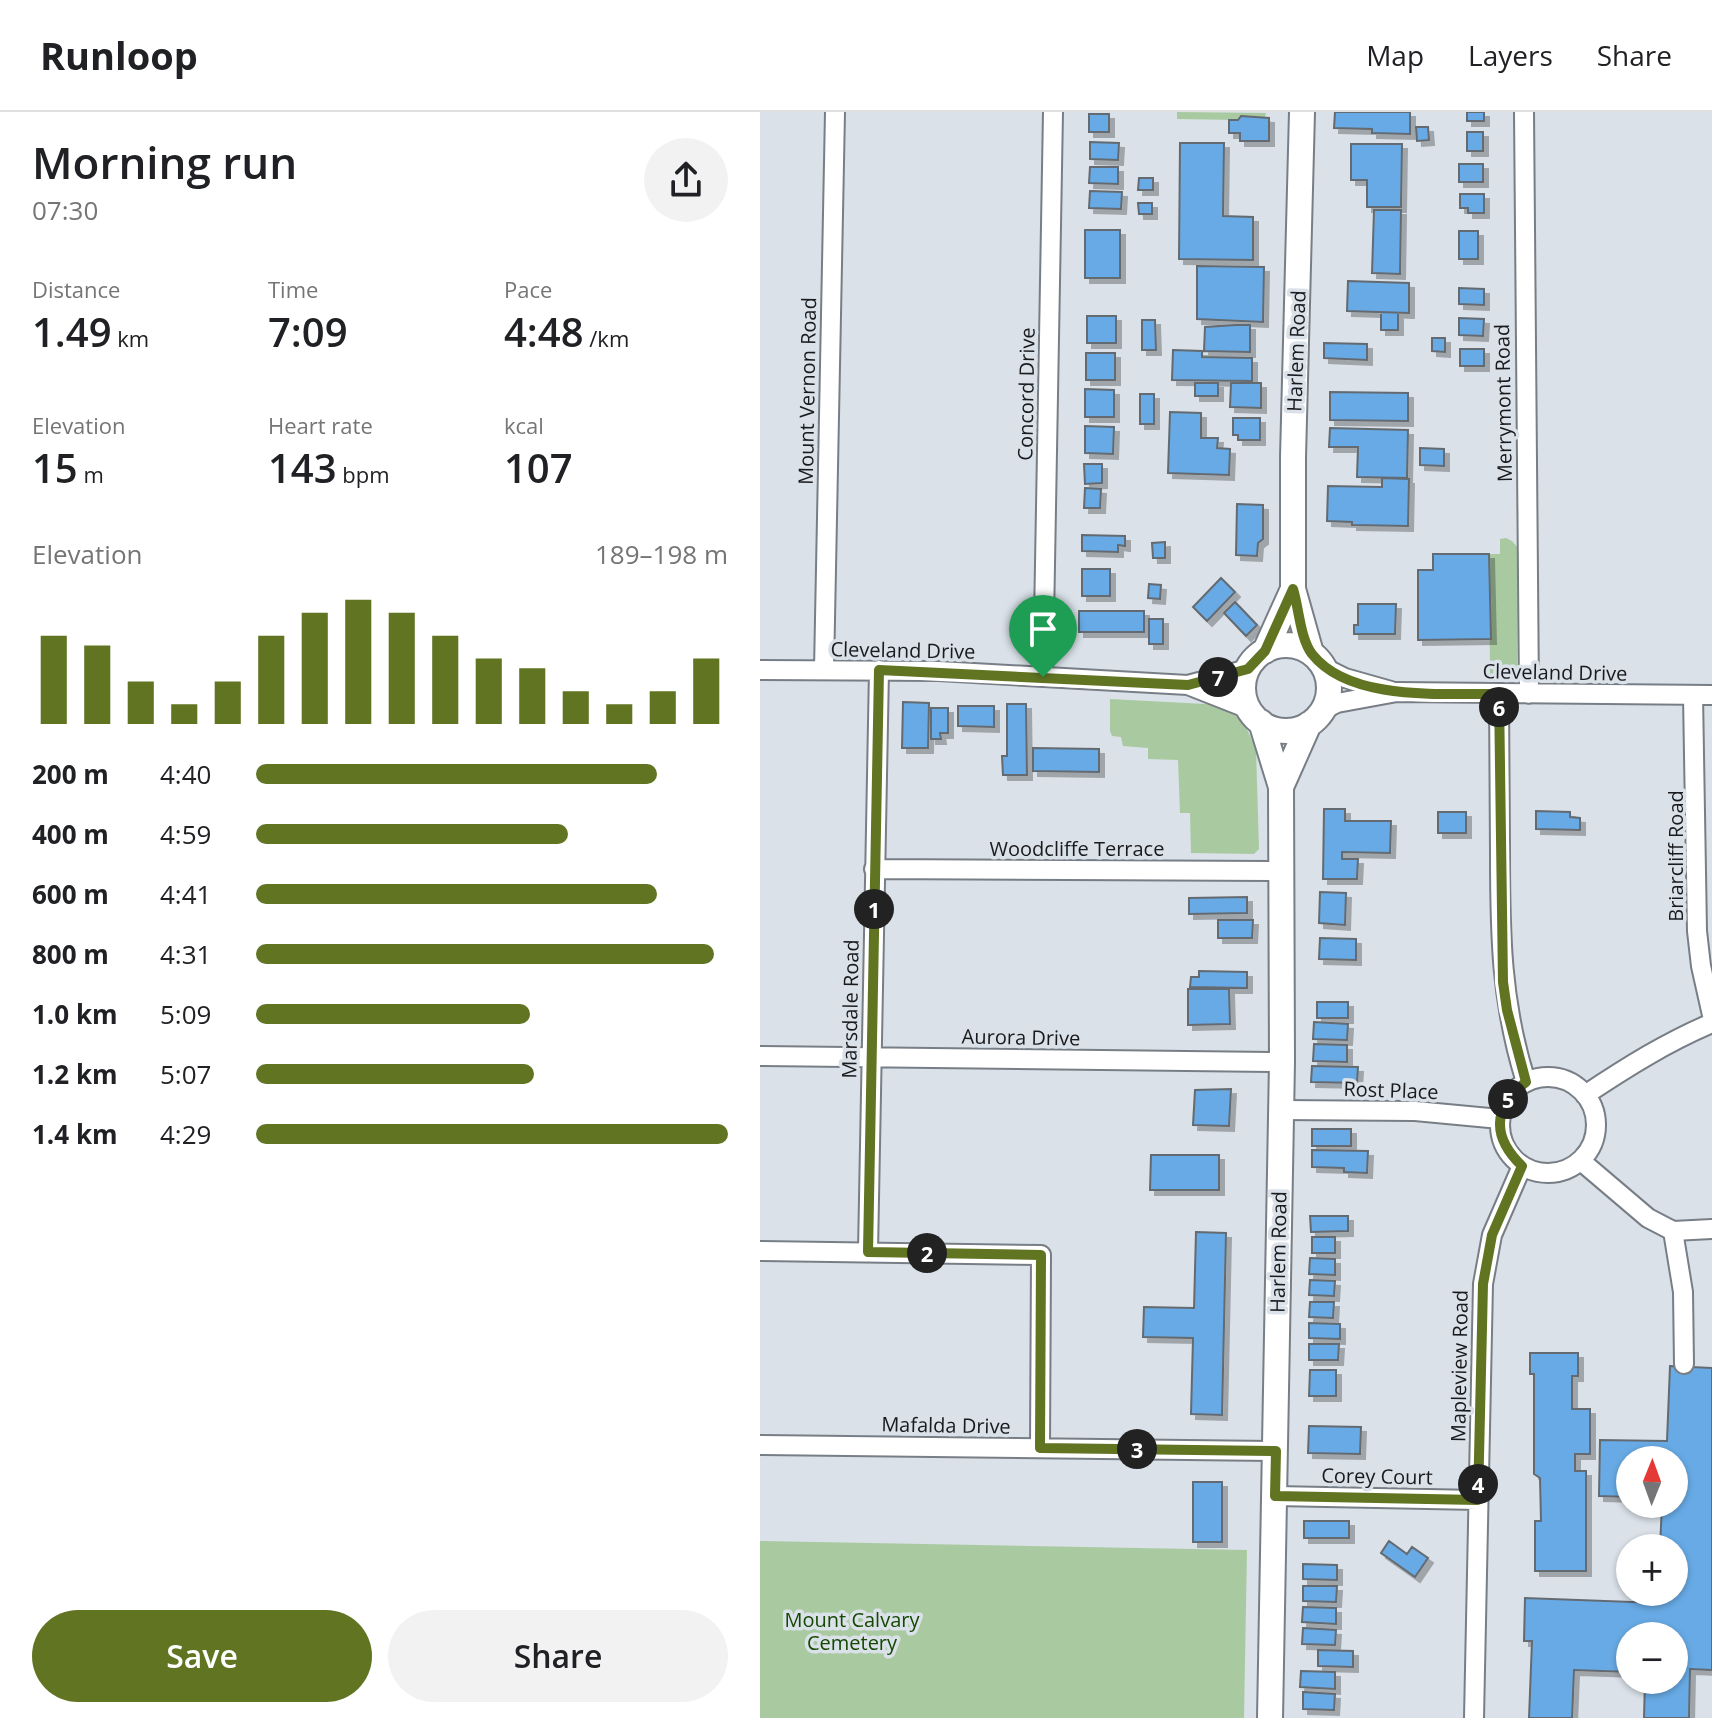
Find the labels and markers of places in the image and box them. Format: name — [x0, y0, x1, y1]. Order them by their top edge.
pin — [1009, 595, 1077, 677]
pin: 7 — [1198, 657, 1238, 697]
pin: 6 — [1479, 687, 1519, 727]
pin: 1 — [854, 889, 894, 929]
pin: 5 — [1488, 1079, 1528, 1119]
pin: 2 — [907, 1233, 947, 1273]
pin: 3 — [1117, 1429, 1157, 1469]
pin: 4 — [1458, 1464, 1498, 1504]

